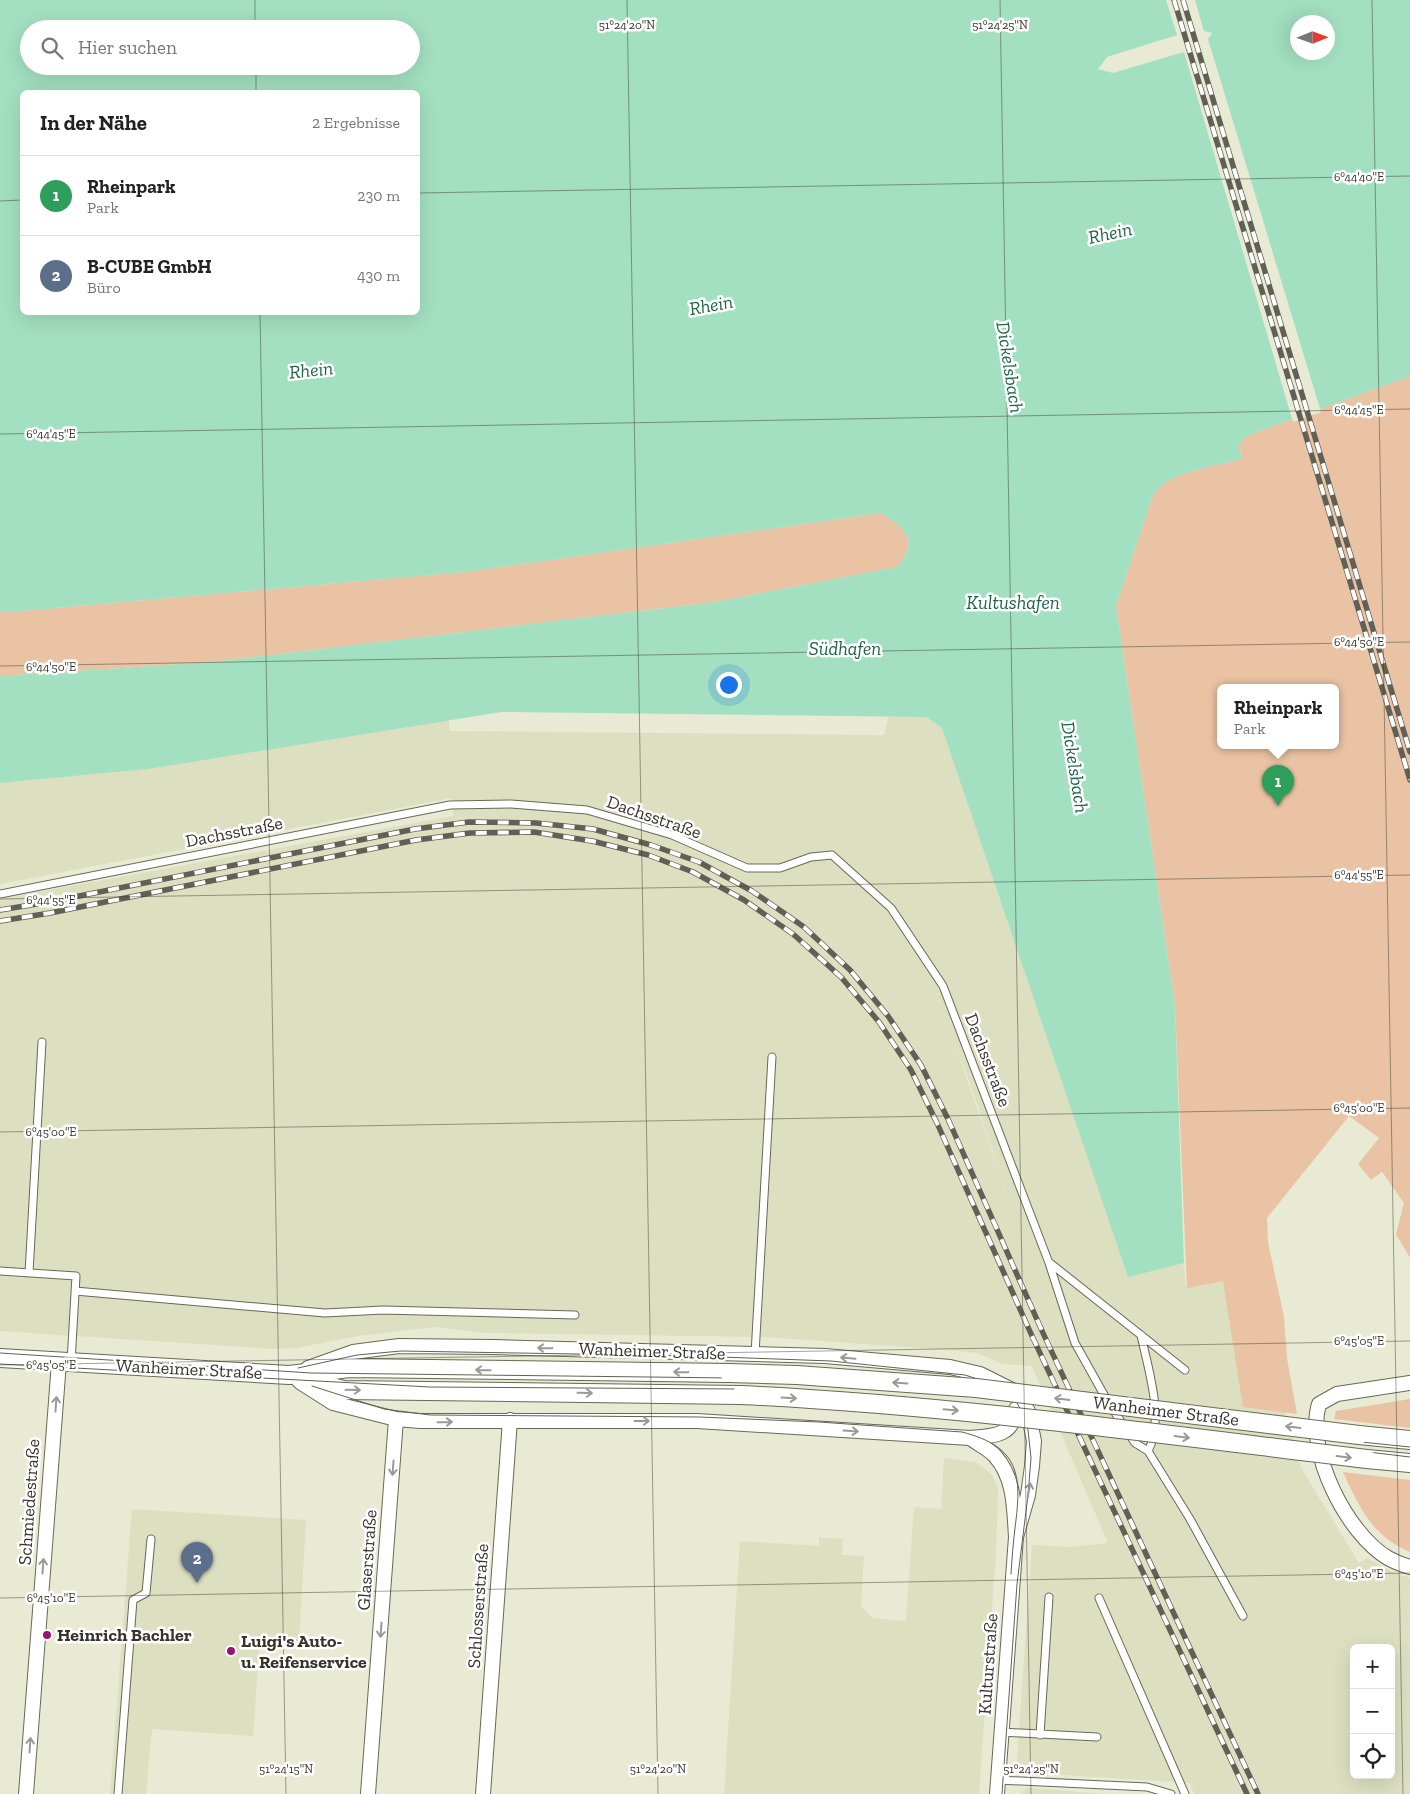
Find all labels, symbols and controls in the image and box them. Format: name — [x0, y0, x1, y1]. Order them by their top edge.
north arrow — [1290, 15, 1335, 60]
text: 51°24'20"N — [599, 18, 655, 32]
text: 51°24'25"N — [972, 18, 1028, 32]
search box — [20, 20, 420, 75]
icon: search — [38, 34, 66, 62]
text: Hier suchen — [78, 36, 177, 59]
text: In der Nähe — [40, 110, 147, 135]
text: 2 Ergebnisse — [312, 113, 400, 132]
text: 6°44'40"E — [1334, 170, 1384, 184]
text: Rheinpark — [87, 175, 176, 198]
text: 1 — [53, 186, 59, 205]
text: 230 m — [357, 186, 400, 205]
text: Park — [87, 198, 119, 217]
water label: Rhein — [1086, 217, 1134, 249]
text: B-CUBE GmbH — [87, 255, 212, 278]
text: 2 — [52, 266, 60, 285]
text: 430 m — [357, 266, 400, 285]
text: Büro — [87, 278, 121, 297]
water label: Rhein — [687, 290, 735, 320]
water label: Dickelsbach — [991, 320, 1029, 414]
water label: Rhein — [288, 356, 334, 384]
text: 6°44'45"E — [1334, 403, 1384, 417]
text: 6°44'45"E — [26, 427, 76, 441]
water label: Kultushafen — [966, 591, 1060, 614]
text: 6°44'50"E — [1334, 635, 1384, 649]
water label: Südhafen — [809, 637, 881, 660]
text: 6°44'50"E — [26, 660, 76, 674]
your location — [716, 672, 742, 698]
popup — [1217, 684, 1339, 749]
text: Rheinpark — [1234, 696, 1322, 719]
text: Park — [1234, 719, 1266, 738]
water label: Dickelsbach — [1056, 720, 1094, 814]
pin: 1 — [1262, 765, 1294, 806]
street label: Dachsstraße — [604, 791, 704, 843]
street label: Dachsstraße — [184, 812, 284, 852]
text: 6°44'55"E — [1334, 868, 1384, 882]
text: 6°44'55"E — [26, 893, 76, 907]
street label: Dachsstraße — [960, 1010, 1016, 1110]
text: 6°45'00"E — [1334, 1101, 1384, 1115]
text: 6°45'00"E — [26, 1125, 76, 1139]
text: 6°45'05"E — [1334, 1334, 1384, 1348]
street label: Wanheimer Straße — [578, 1337, 726, 1365]
one-way arrow — [538, 1343, 554, 1353]
one-way arrow — [840, 1353, 856, 1363]
street label: Wanheimer Straße — [115, 1354, 263, 1384]
text: 6°45'05"E — [26, 1358, 76, 1372]
one-way arrow — [476, 1365, 492, 1375]
one-way arrow — [673, 1367, 689, 1377]
one-way arrow — [893, 1378, 909, 1387]
one-way arrow — [344, 1385, 361, 1395]
one-way arrow — [577, 1388, 593, 1398]
street label: Wanheimer Straße — [1092, 1391, 1240, 1431]
one-way arrow — [781, 1393, 797, 1402]
one-way arrow — [1054, 1394, 1070, 1404]
one-way arrow — [51, 1396, 60, 1412]
one-way arrow — [943, 1405, 959, 1415]
one-way arrow — [634, 1416, 650, 1426]
one-way arrow — [437, 1417, 453, 1426]
one-way arrow — [1285, 1422, 1301, 1432]
one-way arrow — [842, 1427, 858, 1436]
one-way arrow — [1174, 1432, 1190, 1442]
street label: Schmiedestraße — [14, 1438, 44, 1566]
one-way arrow — [1335, 1452, 1351, 1462]
one-way arrow — [388, 1459, 397, 1475]
one-way arrow — [1024, 1482, 1034, 1498]
street label: Glaserstraße — [353, 1509, 381, 1611]
pin: 2 — [181, 1542, 213, 1583]
street label: Schlosserstraße — [463, 1543, 493, 1669]
one-way arrow — [39, 1558, 48, 1574]
text: 6°45'10"E — [1335, 1567, 1383, 1581]
text: 6°45'10"E — [27, 1591, 75, 1605]
street label: Kulturstraße — [973, 1613, 1003, 1715]
one-way arrow — [376, 1621, 385, 1637]
place label: Heinrich Bachler — [57, 1624, 192, 1646]
marker: Heinrich Bachler — [41, 1629, 53, 1641]
place label: Luigi's Auto- u. Reifenservice — [241, 1630, 367, 1673]
map controls — [1350, 1644, 1395, 1779]
button: + — [1350, 1644, 1395, 1689]
marker: Luigi's Auto- u. Reifenservice — [225, 1645, 237, 1657]
button: − — [1350, 1689, 1395, 1734]
button: locate — [1350, 1734, 1395, 1779]
one-way arrow — [25, 1738, 34, 1754]
text: 51°24'15"N — [259, 1762, 313, 1776]
text: 51°24'20"N — [630, 1762, 686, 1776]
text: 51°24'25"N — [1003, 1762, 1059, 1776]

